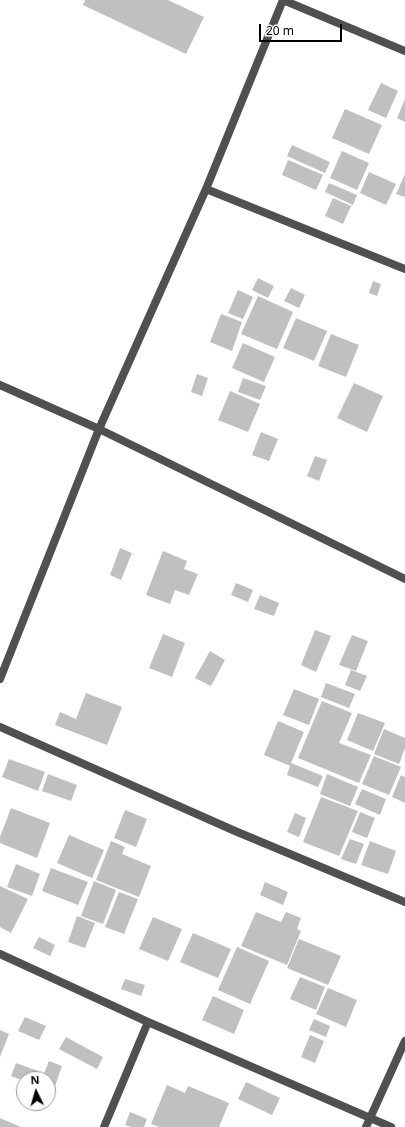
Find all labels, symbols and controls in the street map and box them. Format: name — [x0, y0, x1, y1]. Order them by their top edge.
scale bar — [261, 16, 344, 42]
text: 20 m — [266, 22, 294, 39]
north arrow — [16, 1071, 56, 1111]
text: N — [30, 1072, 40, 1087]

